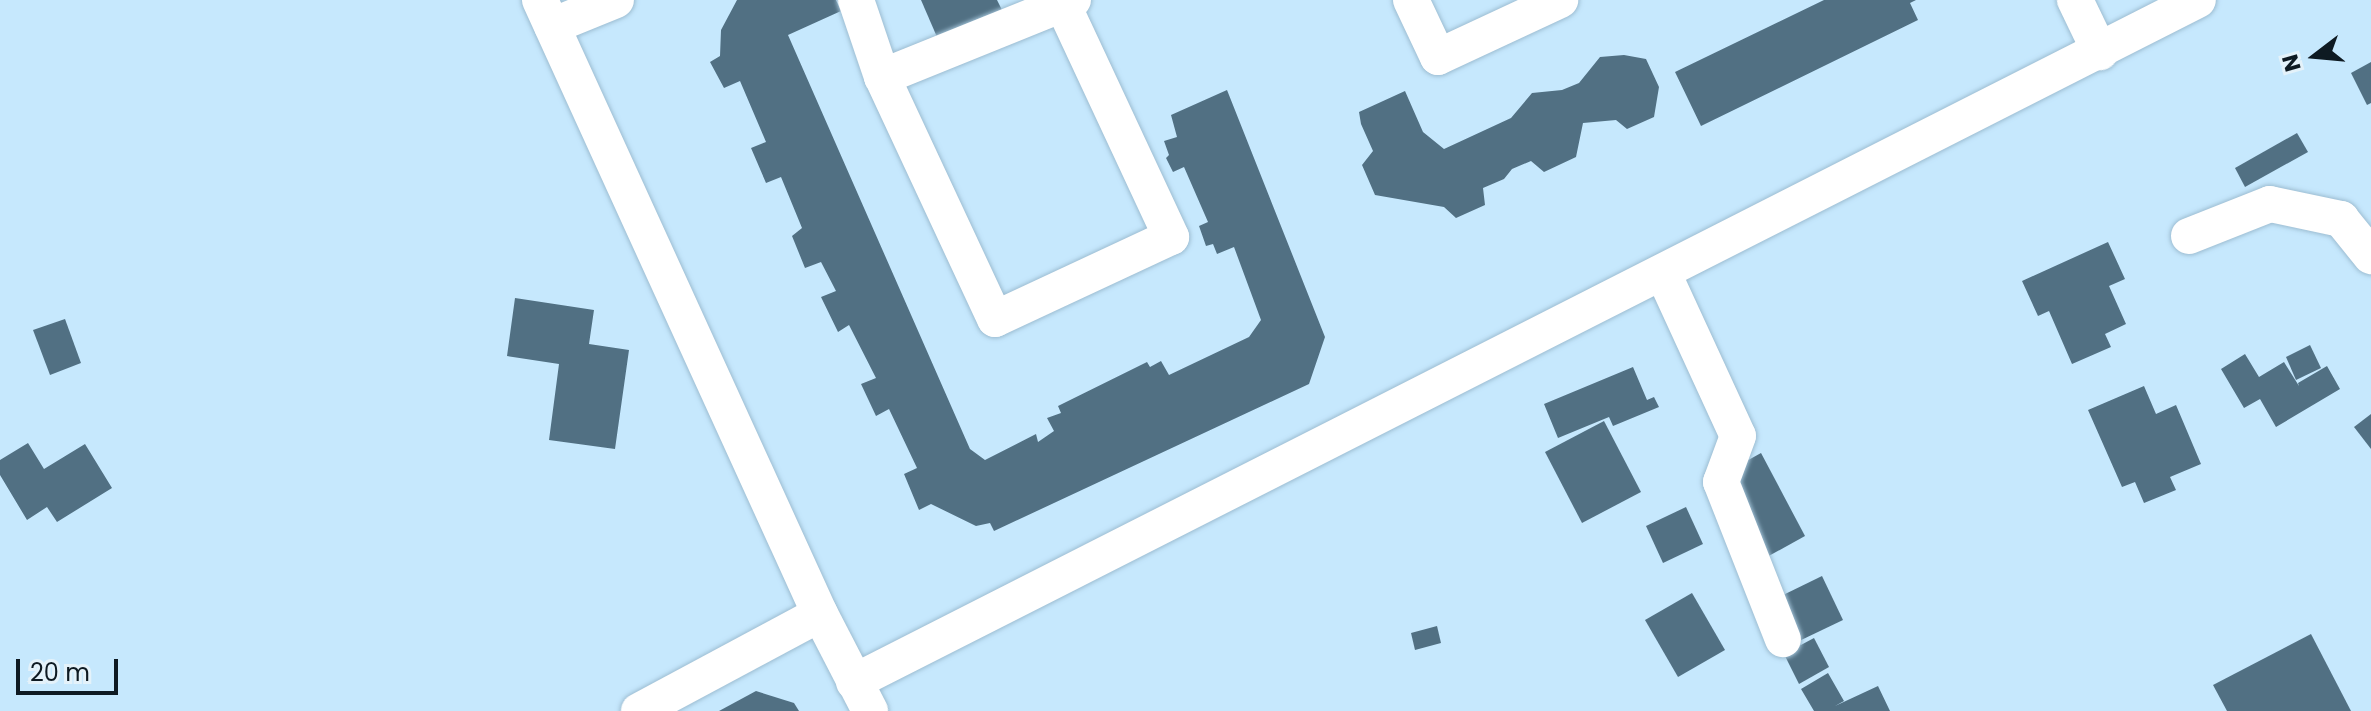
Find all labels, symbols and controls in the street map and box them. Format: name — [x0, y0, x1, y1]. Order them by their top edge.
north arrow — [2275, 16, 2355, 96]
text: N — [2274, 51, 2309, 75]
scale bar — [20, 643, 122, 693]
text: 20 m — [30, 656, 90, 689]

